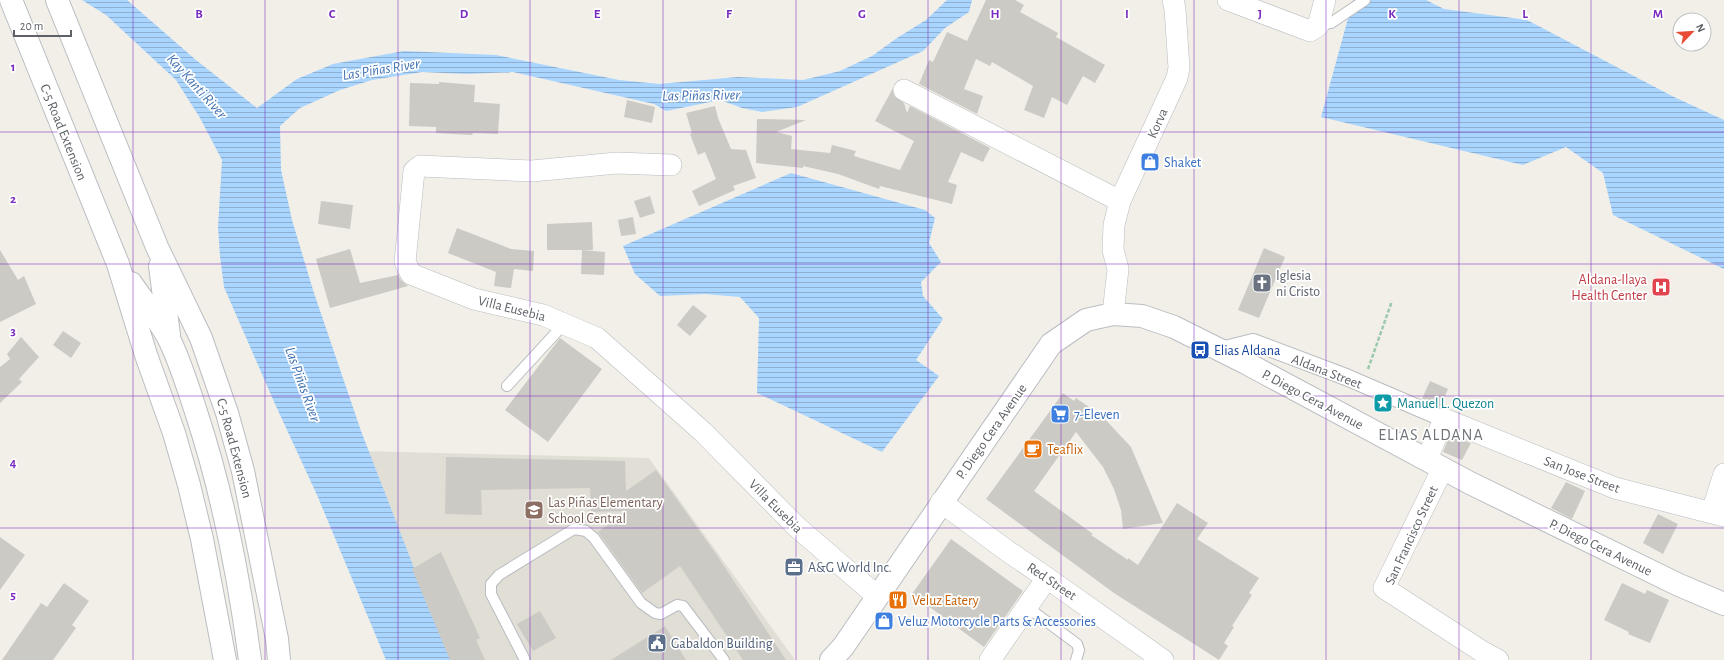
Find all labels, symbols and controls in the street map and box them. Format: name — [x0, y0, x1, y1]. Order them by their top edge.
text: B — [195, 8, 203, 21]
text: C — [329, 8, 336, 21]
text: D — [460, 8, 469, 21]
text: E — [594, 8, 601, 21]
text: F — [726, 8, 733, 21]
text: G — [858, 8, 866, 21]
text: H — [990, 8, 1000, 21]
text: I — [1125, 8, 1129, 21]
text: J — [1258, 8, 1262, 21]
text: K — [1388, 8, 1396, 21]
text: L — [1522, 8, 1528, 21]
text: M — [1653, 8, 1663, 21]
scale bar — [14, 12, 71, 38]
north arrow — [1672, 12, 1712, 52]
text: 20 m — [20, 20, 43, 32]
text: N — [1694, 22, 1707, 34]
water label: Kay Kanti River — [164, 51, 230, 122]
water label: Las Piñas River — [341, 56, 422, 83]
text: 1 — [11, 61, 15, 74]
street label: C-5 Road Extension — [37, 82, 89, 183]
water label: Las Piñas River — [662, 87, 741, 104]
street label: Korva — [1145, 106, 1171, 140]
shop icon: Shaket — [1139, 151, 1161, 173]
place label: Shaket — [1164, 156, 1202, 170]
text: 2 — [10, 193, 16, 206]
place label: Iglesia ni Cristo — [1276, 269, 1320, 299]
church icon: Iglesia ni Cristo — [1251, 272, 1273, 294]
place label: Aldana-Ilaya Health Center — [1571, 273, 1648, 303]
hospital icon: Aldana-Ilaya Health Center — [1650, 276, 1672, 298]
street label: Villa Eusebia — [476, 294, 548, 324]
text: 3 — [10, 325, 16, 338]
bus stop icon: Elias Aldana — [1189, 339, 1211, 361]
place label: Elias Aldana — [1214, 344, 1281, 358]
water label: Las Piñas River — [282, 345, 323, 425]
street label: Aldana Street — [1290, 352, 1364, 392]
street label: P. Diego Cera Avenue — [1260, 367, 1365, 432]
street label: P. Diego Cera Avenue — [954, 382, 1030, 482]
place icon: Manuel L. Quezon — [1372, 392, 1394, 414]
street label: C-5 Road Extension — [214, 397, 254, 500]
place label: Manuel L. Quezon — [1397, 397, 1494, 411]
supermarket icon: 7-Eleven — [1049, 403, 1071, 425]
place label: 7-Eleven — [1074, 408, 1120, 422]
district label: ELIAS ALDANA — [1378, 427, 1484, 443]
cafe icon: Teaflix — [1022, 438, 1044, 460]
place label: Teaflix — [1047, 443, 1083, 457]
street label: San Jose Street — [1542, 454, 1622, 496]
text: 4 — [10, 457, 17, 470]
street label: Villa Eusebia — [746, 477, 805, 537]
street label: San Francisco Street — [1383, 483, 1441, 587]
place label: Las Piñas Elementary School Central — [548, 496, 663, 526]
school or university icon: Las Piñas Elementary School Central — [523, 499, 545, 521]
street label: P. Diego Cera Avenue — [1547, 517, 1654, 579]
office icon: A&G World Inc. — [783, 556, 805, 578]
street label: Red Street — [1024, 560, 1079, 604]
place label: A&G World Inc. — [808, 561, 892, 575]
text: 5 — [10, 589, 16, 602]
restaurant icon: Veluz Eatery — [887, 589, 909, 611]
place label: Veluz Eatery — [912, 594, 979, 608]
shop icon: Veluz Motorcycle Parts & Accessories — [873, 610, 895, 632]
place label: Veluz Motorcycle Parts & Accessories — [898, 615, 1096, 629]
public building icon: Gabaldon Building — [646, 632, 668, 654]
place label: Gabaldon Building — [671, 637, 773, 651]

